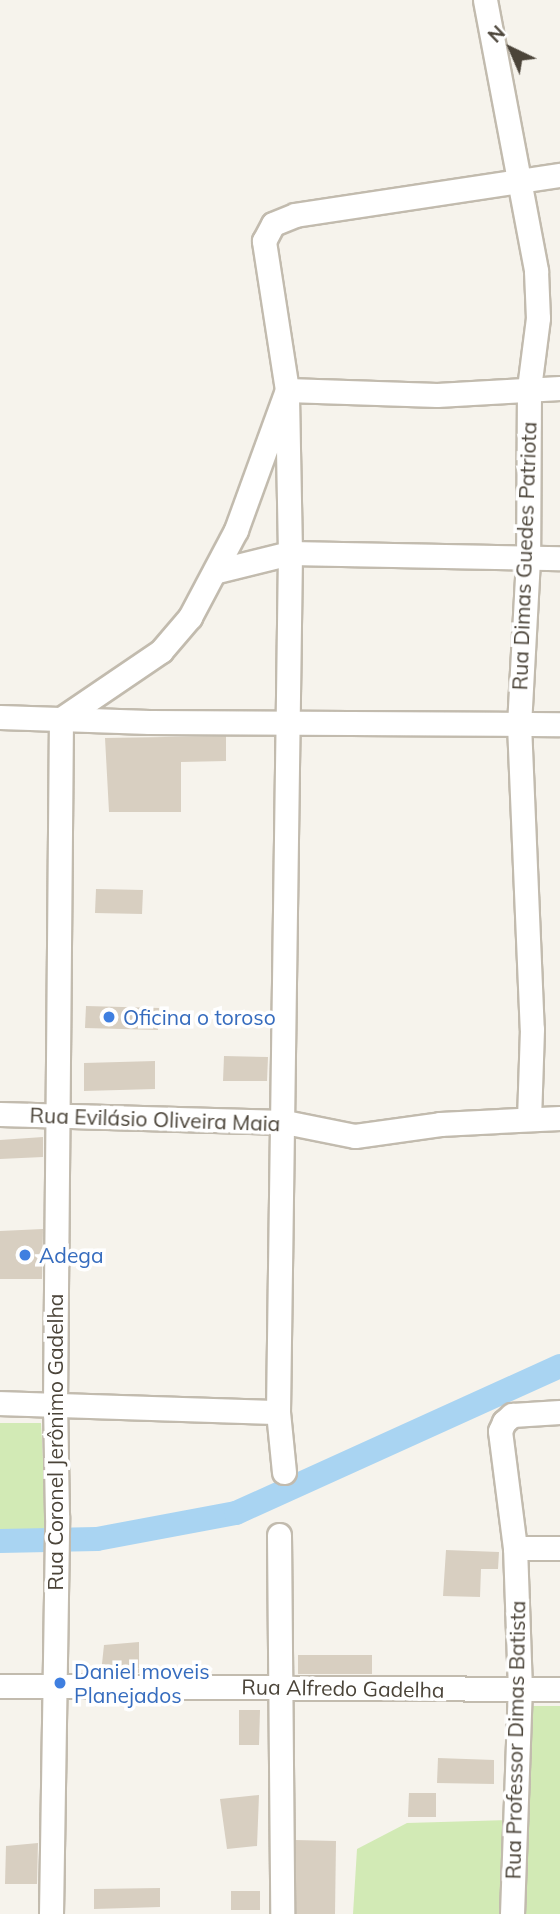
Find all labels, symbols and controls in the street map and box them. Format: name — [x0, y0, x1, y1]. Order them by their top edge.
north arrow — [476, 14, 546, 84]
text: N — [483, 20, 510, 48]
street label: Rua Dimas Guedes Patriota — [507, 421, 541, 691]
place label: Oficina o toroso — [123, 1004, 276, 1030]
marker: Oficina o toroso — [101, 1009, 117, 1025]
street label: Rua Evilásio Oliveira Maia — [29, 1102, 281, 1136]
place label: Adega — [39, 1242, 104, 1268]
marker: Adega — [17, 1247, 33, 1263]
street label: Rua Coronel Jerônimo Gadelha — [42, 1294, 68, 1590]
street label: Rua Professor Dimas Batista — [500, 1600, 530, 1880]
place label: Daniel moveis Planejados — [74, 1658, 210, 1708]
street label: Rua Alfredo Gadelha — [241, 1674, 445, 1702]
marker: Daniel moveis Planejados — [52, 1675, 68, 1691]

